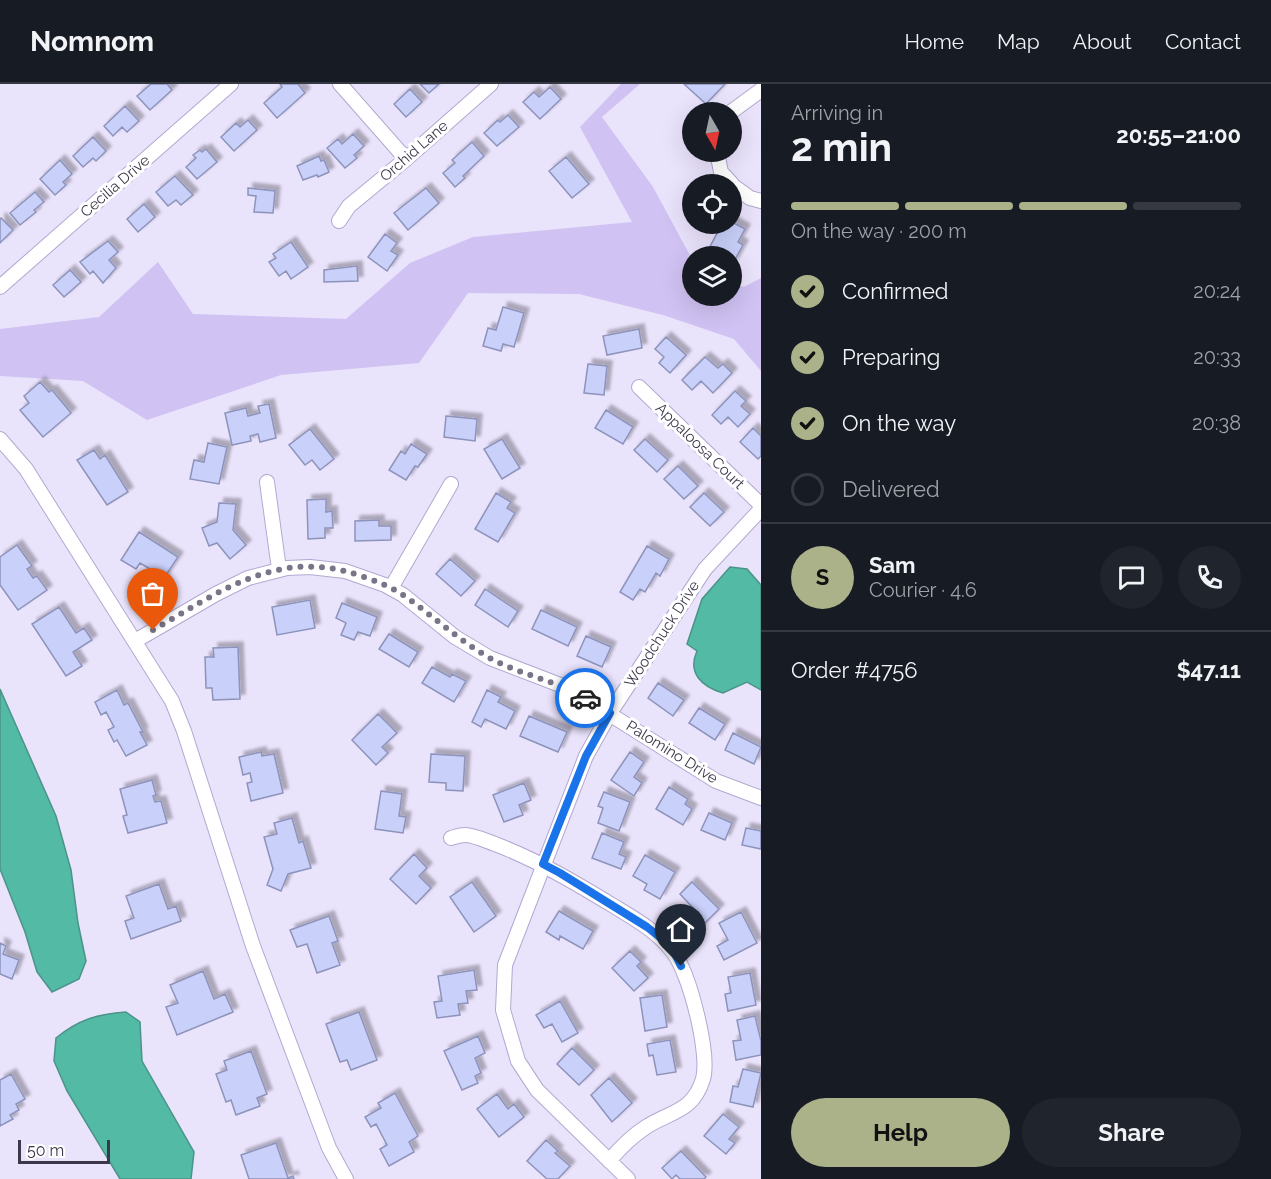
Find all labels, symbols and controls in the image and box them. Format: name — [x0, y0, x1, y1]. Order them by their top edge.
text: Nomnom — [30, 25, 154, 58]
text: Home — [905, 29, 964, 54]
text: Map — [997, 29, 1040, 54]
text: About — [1073, 29, 1132, 54]
text: Contact — [1165, 29, 1241, 54]
text: Arriving in — [791, 101, 883, 125]
north arrow — [682, 102, 742, 162]
map controls — [682, 102, 742, 306]
street label: Orchid Lane — [376, 116, 452, 185]
text: 20:55–21:00 — [1116, 122, 1241, 148]
text: 2 min — [791, 124, 892, 170]
street label: Cecilia Drive — [77, 151, 153, 221]
button: locate — [682, 174, 742, 234]
text: On the way · 200 m — [791, 219, 967, 243]
button: layers — [682, 246, 742, 306]
icon: check — [791, 275, 824, 308]
text: Confirmed — [842, 278, 949, 304]
text: 20:24 — [1193, 279, 1241, 303]
icon: check — [791, 341, 824, 374]
text: Preparing — [842, 344, 940, 370]
text: 20:33 — [1193, 345, 1241, 369]
street label: Appaloosa Court — [652, 399, 748, 493]
icon: check — [791, 407, 824, 440]
text: On the way — [842, 410, 956, 436]
text: 20:38 — [1192, 411, 1241, 435]
text: Delivered — [842, 476, 940, 502]
button: chat — [1100, 546, 1163, 609]
button: phone — [1178, 546, 1241, 609]
text: Sam — [869, 552, 916, 578]
text: S — [816, 564, 829, 590]
pin — [127, 568, 178, 630]
icon: bag — [136, 577, 169, 610]
street label: Woodchuck Drive — [621, 577, 703, 691]
text: Courier · 4.6 — [869, 578, 977, 602]
text: Order #4756 — [791, 657, 918, 683]
text: $47.11 — [1177, 657, 1241, 683]
courier — [555, 668, 615, 728]
icon: car — [569, 682, 602, 715]
street label: Palomino Drive — [623, 717, 721, 787]
pin — [655, 904, 706, 966]
icon: home — [664, 913, 697, 946]
button: Help — [791, 1098, 1010, 1167]
button: Share — [1022, 1098, 1241, 1167]
scale bar — [18, 1137, 110, 1164]
text: 50 m — [27, 1141, 64, 1160]

